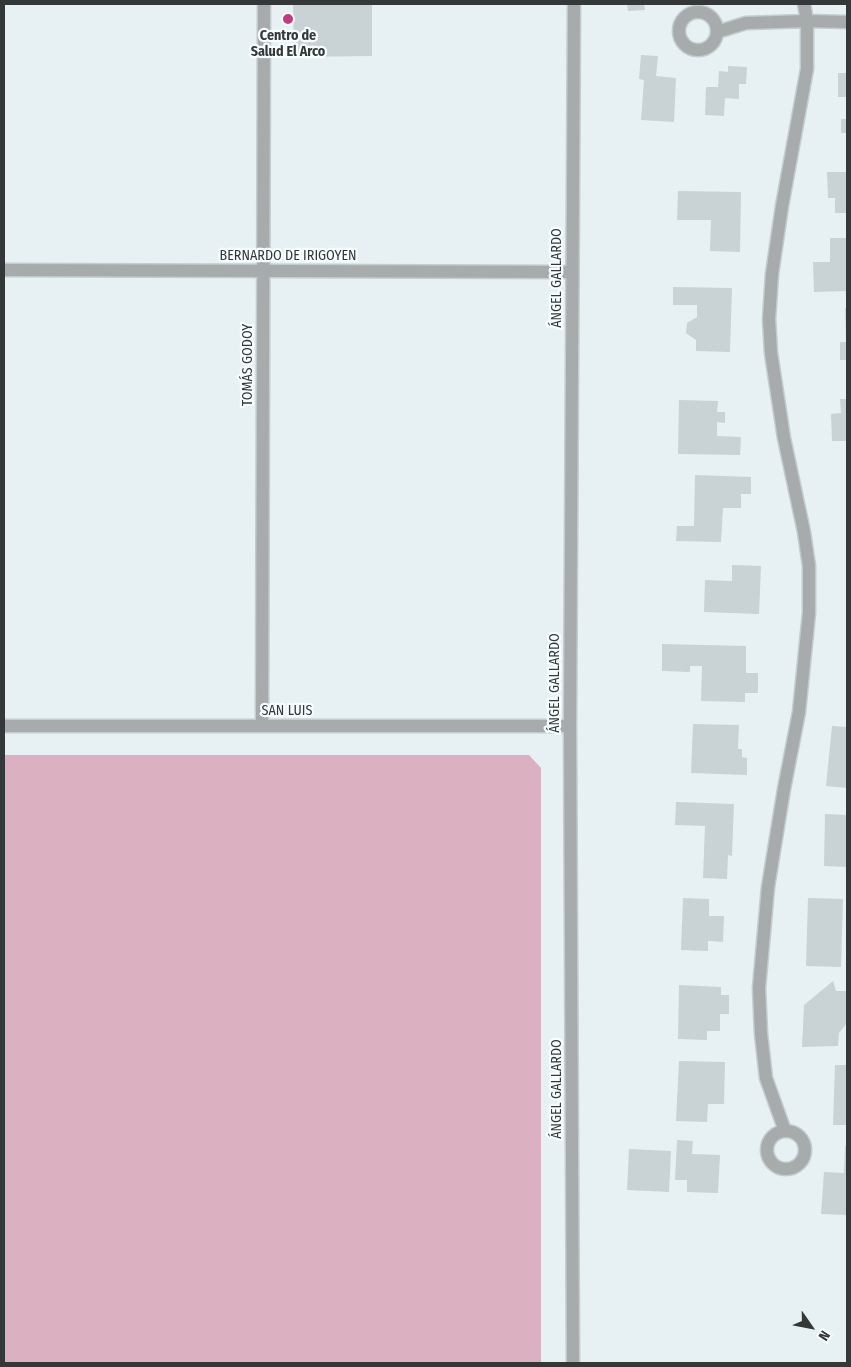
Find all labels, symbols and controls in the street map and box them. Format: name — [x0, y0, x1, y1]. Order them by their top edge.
marker: Centro de Salud El Arco — [281, 12, 295, 26]
place label: Centro de Salud El Arco — [251, 28, 325, 60]
street label: ÁNGEL GALLARDO — [549, 228, 565, 328]
street label: BERNARDO DE IRIGOYEN — [220, 248, 356, 264]
street label: TOMÁS GODOY — [240, 324, 256, 406]
street label: ÁNGEL GALLARDO — [547, 633, 563, 733]
street label: SAN LUIS — [262, 703, 312, 719]
street label: ÁNGEL GALLARDO — [549, 1039, 565, 1139]
north arrow — [786, 1302, 836, 1352]
text: N — [815, 1327, 833, 1344]

